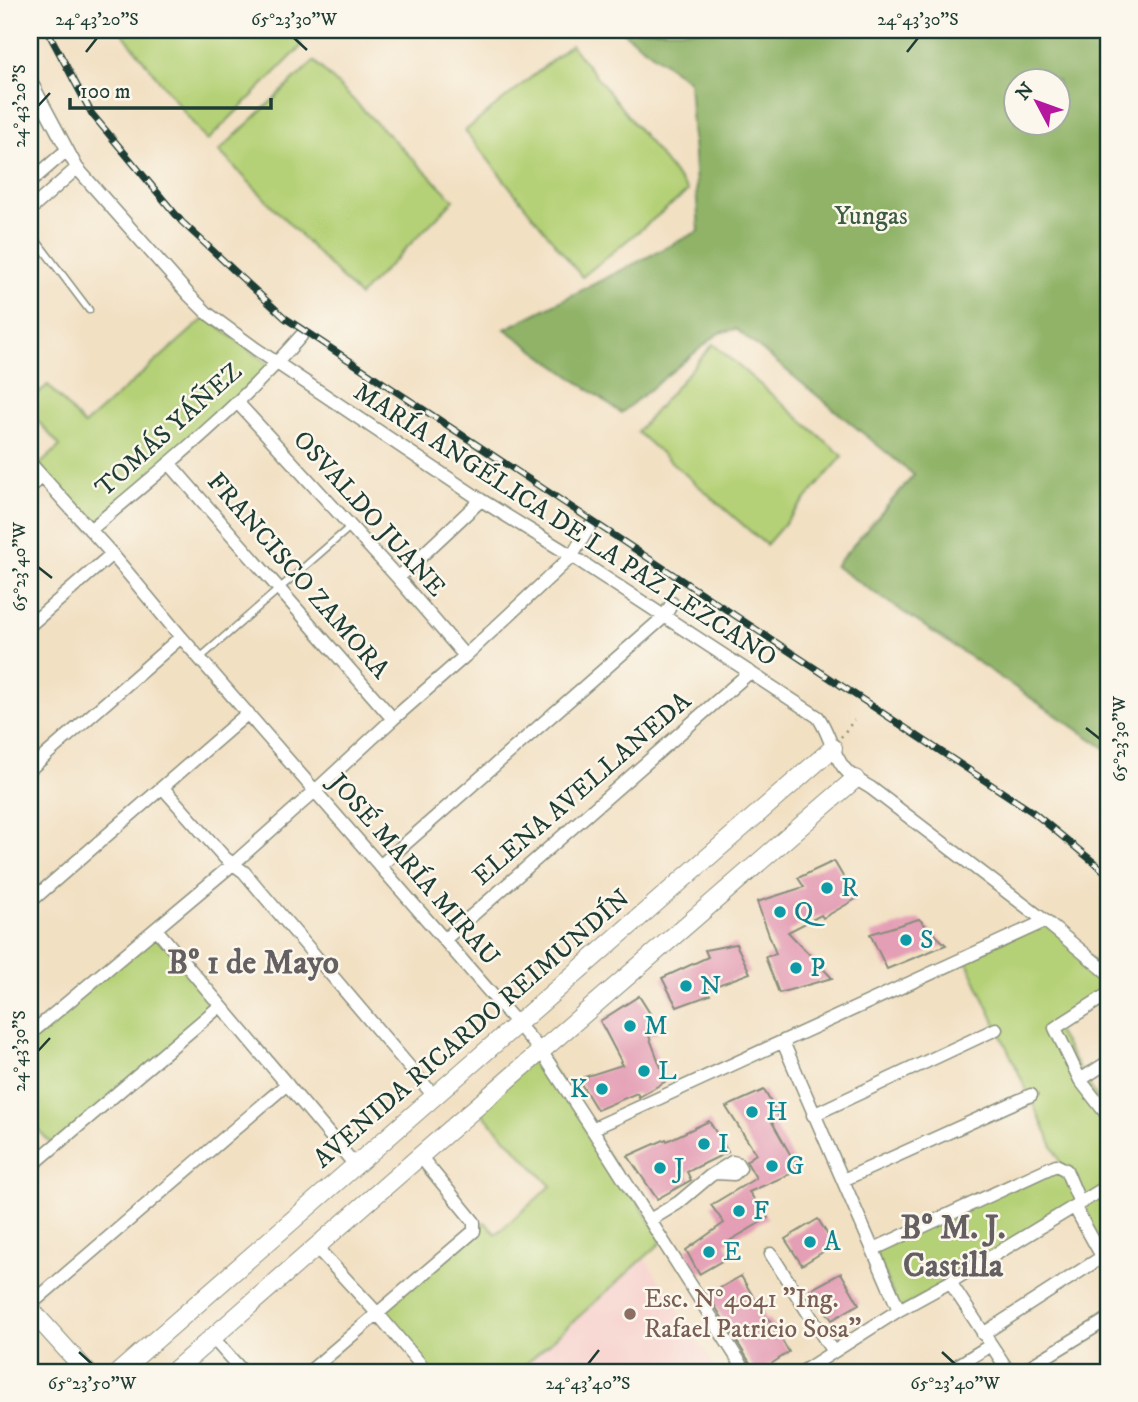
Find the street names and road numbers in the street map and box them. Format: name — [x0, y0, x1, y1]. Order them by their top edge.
street label: TOMÁS YÁÑEZ — [88, 355, 249, 505]
street label: MARÍA ANGÉLICA DE LA PAZ LEZCANO — [347, 375, 783, 674]
street label: OSVALDO JUANE — [286, 424, 452, 604]
street label: FRANCISCO ZAMORA — [199, 466, 397, 686]
street label: ELENA AVELLANEDA — [466, 685, 698, 893]
street label: JOSÉ MARÍA MIRAU — [320, 765, 507, 973]
street label: AVENIDA RICARDO REIMUNDÍN — [306, 882, 637, 1176]

